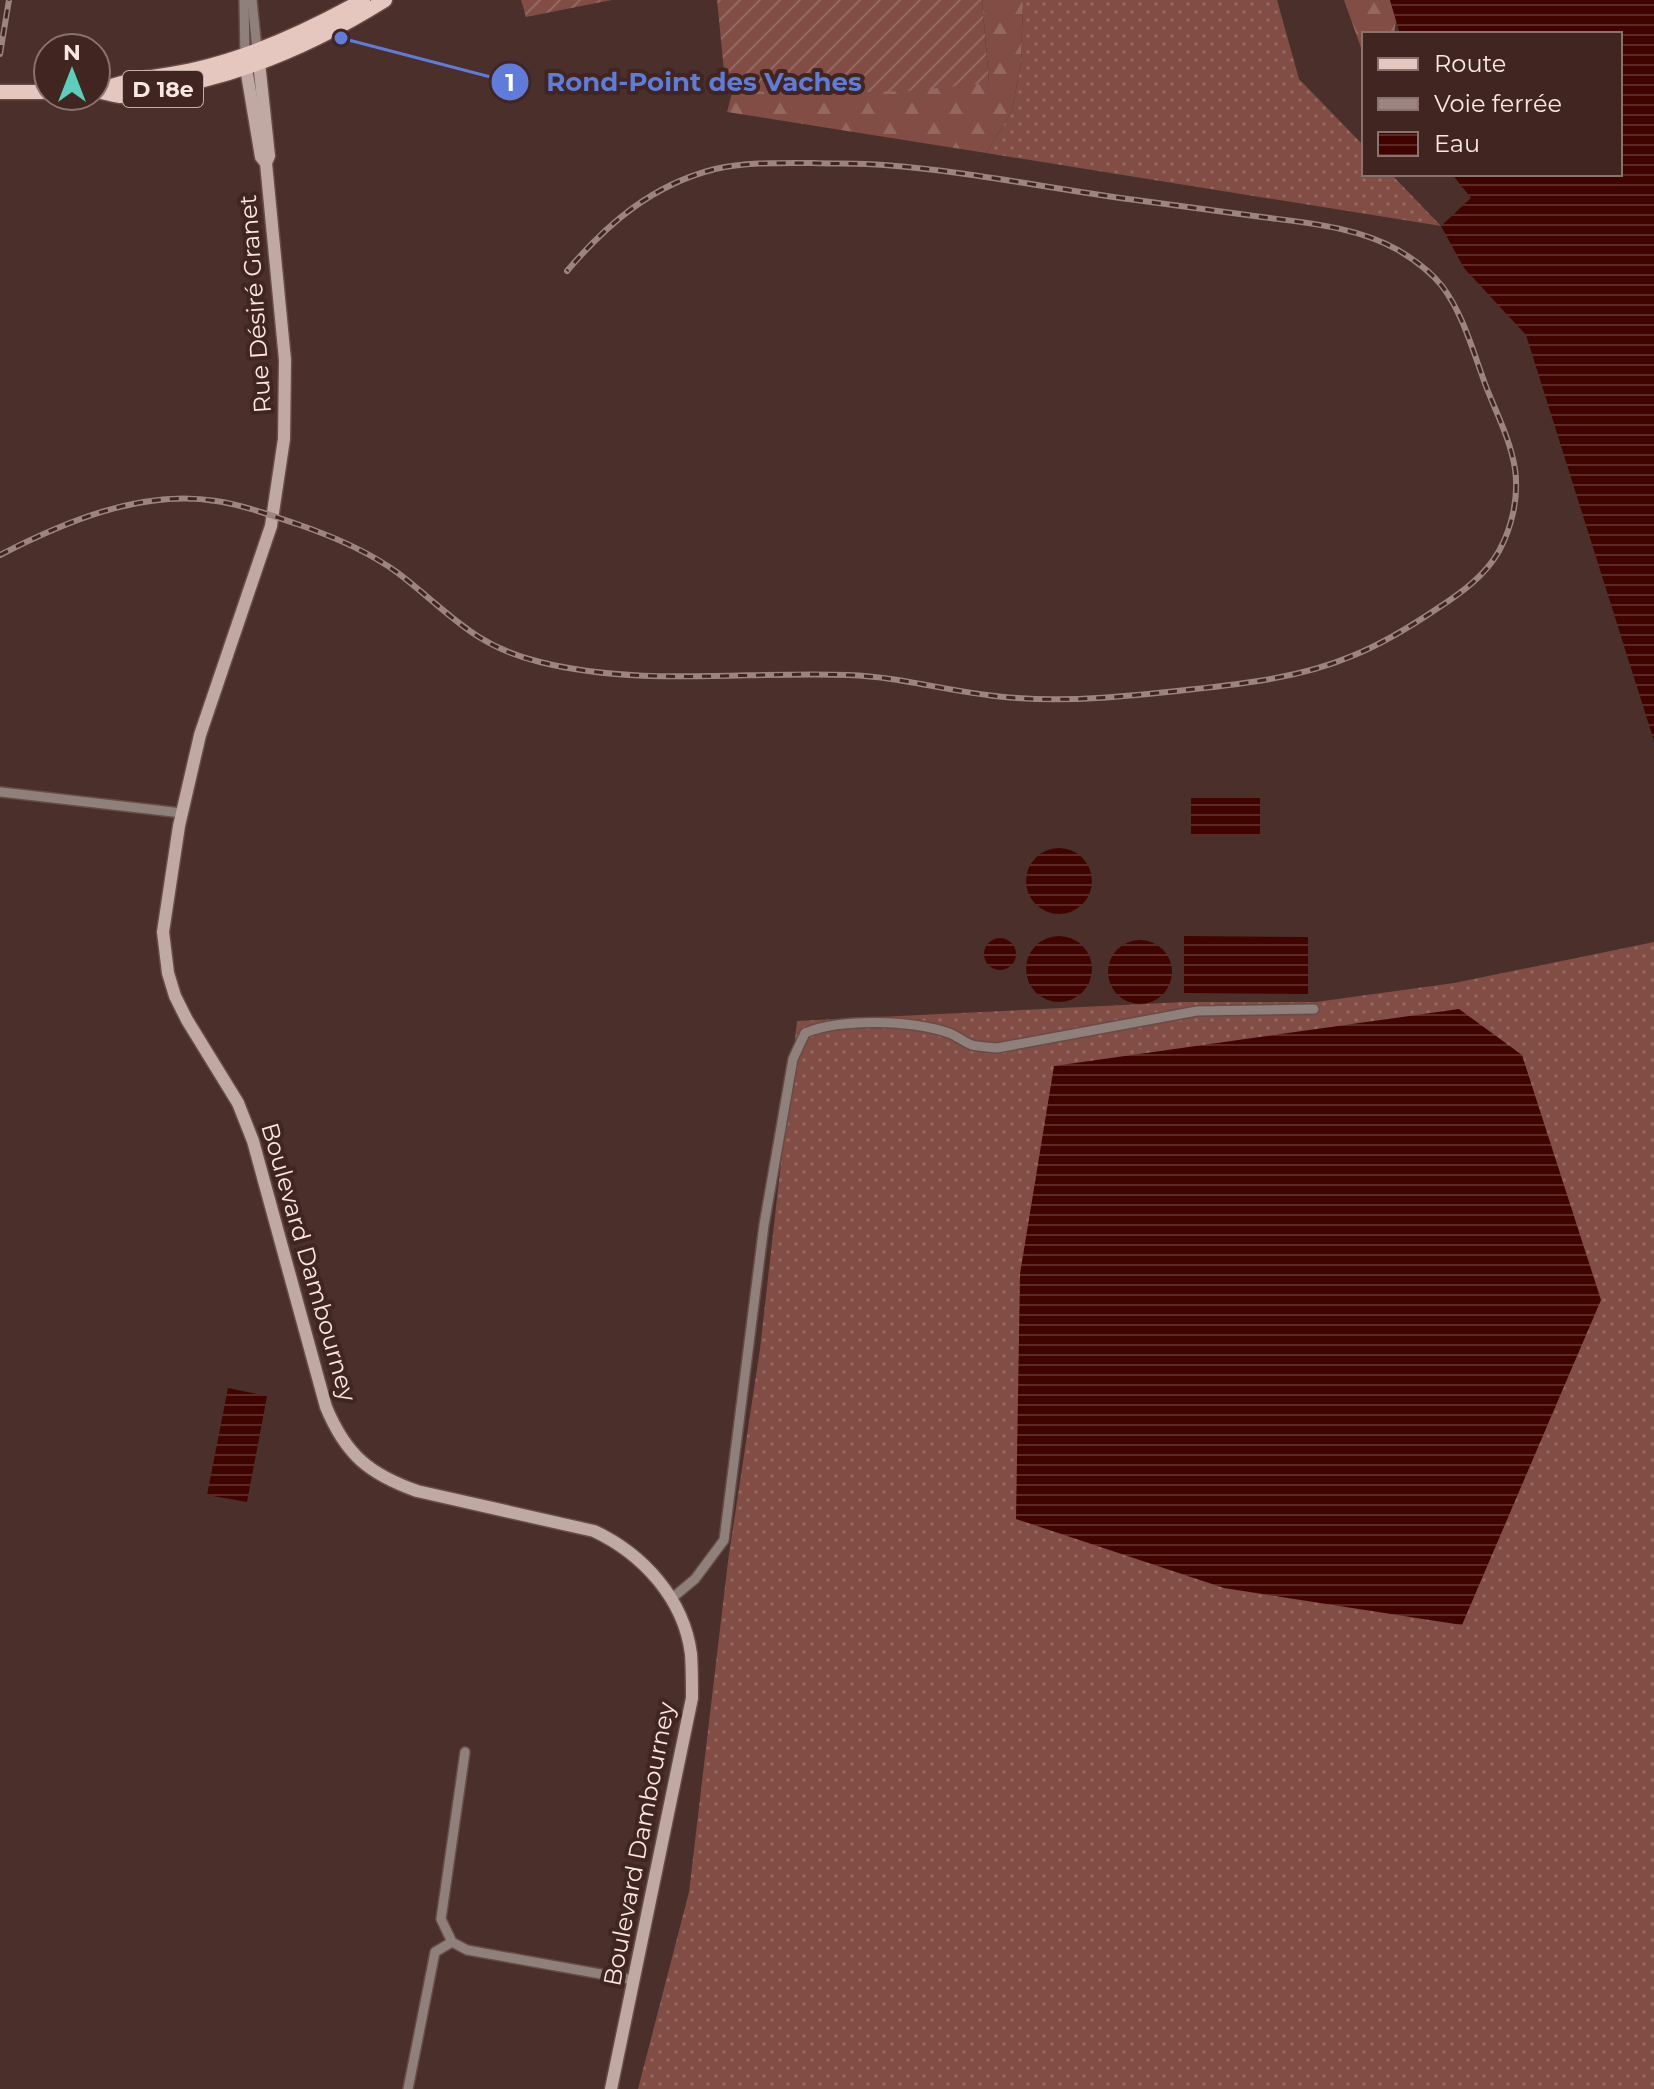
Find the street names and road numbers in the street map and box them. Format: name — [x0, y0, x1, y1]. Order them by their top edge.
road number: D 18e — [123, 71, 203, 107]
street label: Rue Désiré Granet — [233, 194, 277, 414]
street label: Boulevard Dambourney — [255, 1119, 363, 1405]
street label: Boulevard Dambourney — [597, 1700, 681, 1988]

